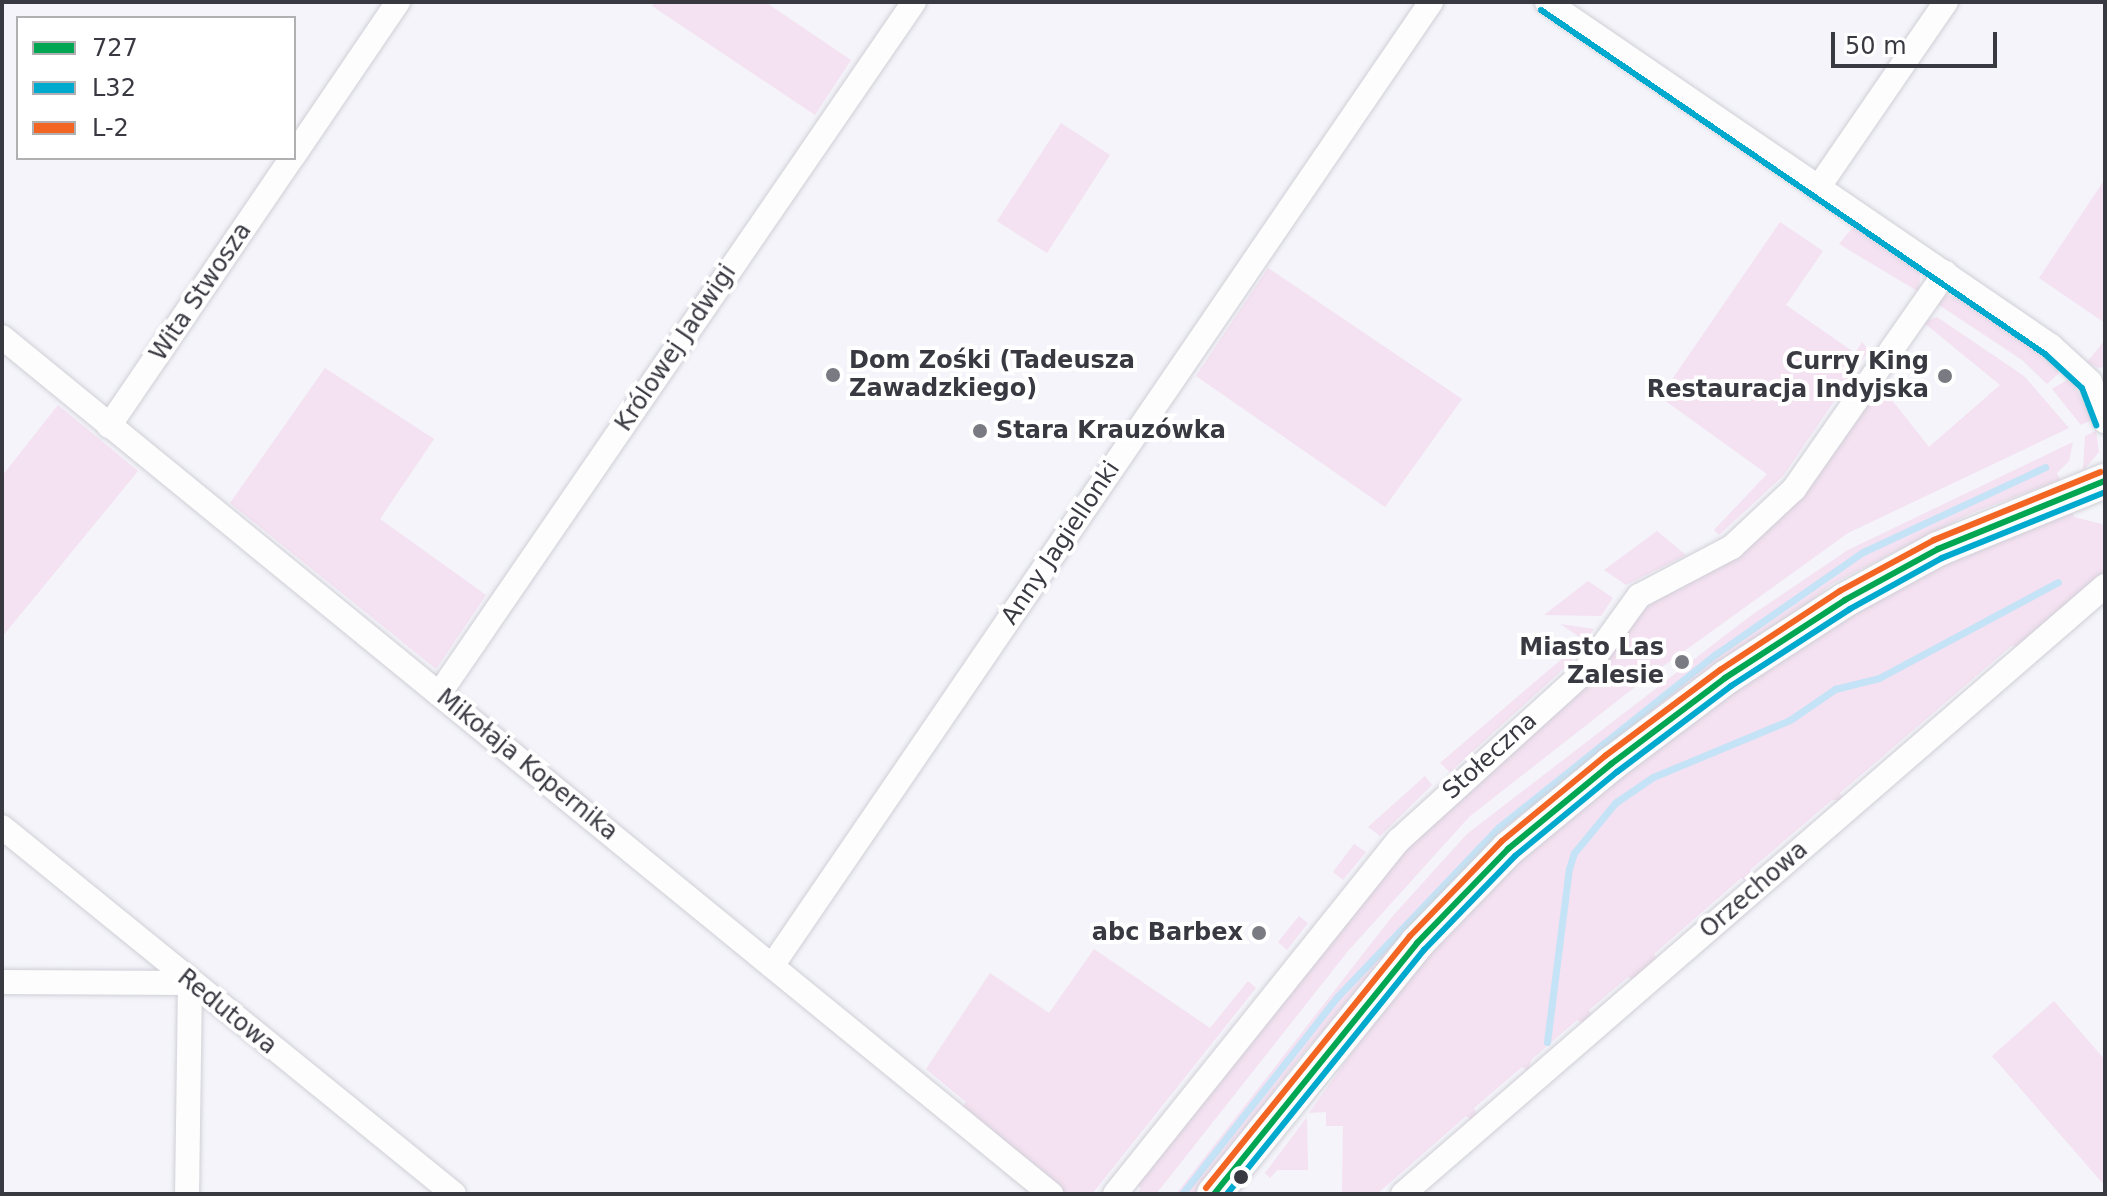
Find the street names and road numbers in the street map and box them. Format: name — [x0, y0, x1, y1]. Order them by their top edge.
street label: Wita Stwosza — [144, 217, 258, 367]
street label: Królowej Jadwigi — [610, 259, 742, 437]
street label: Anny Jagiellonki — [996, 456, 1126, 630]
street label: Mikołaja Kopernika — [431, 683, 623, 847]
street label: Stołeczna — [1437, 706, 1543, 806]
street label: Orzechowa — [1694, 835, 1814, 945]
street label: Redutowa — [172, 963, 282, 1061]

